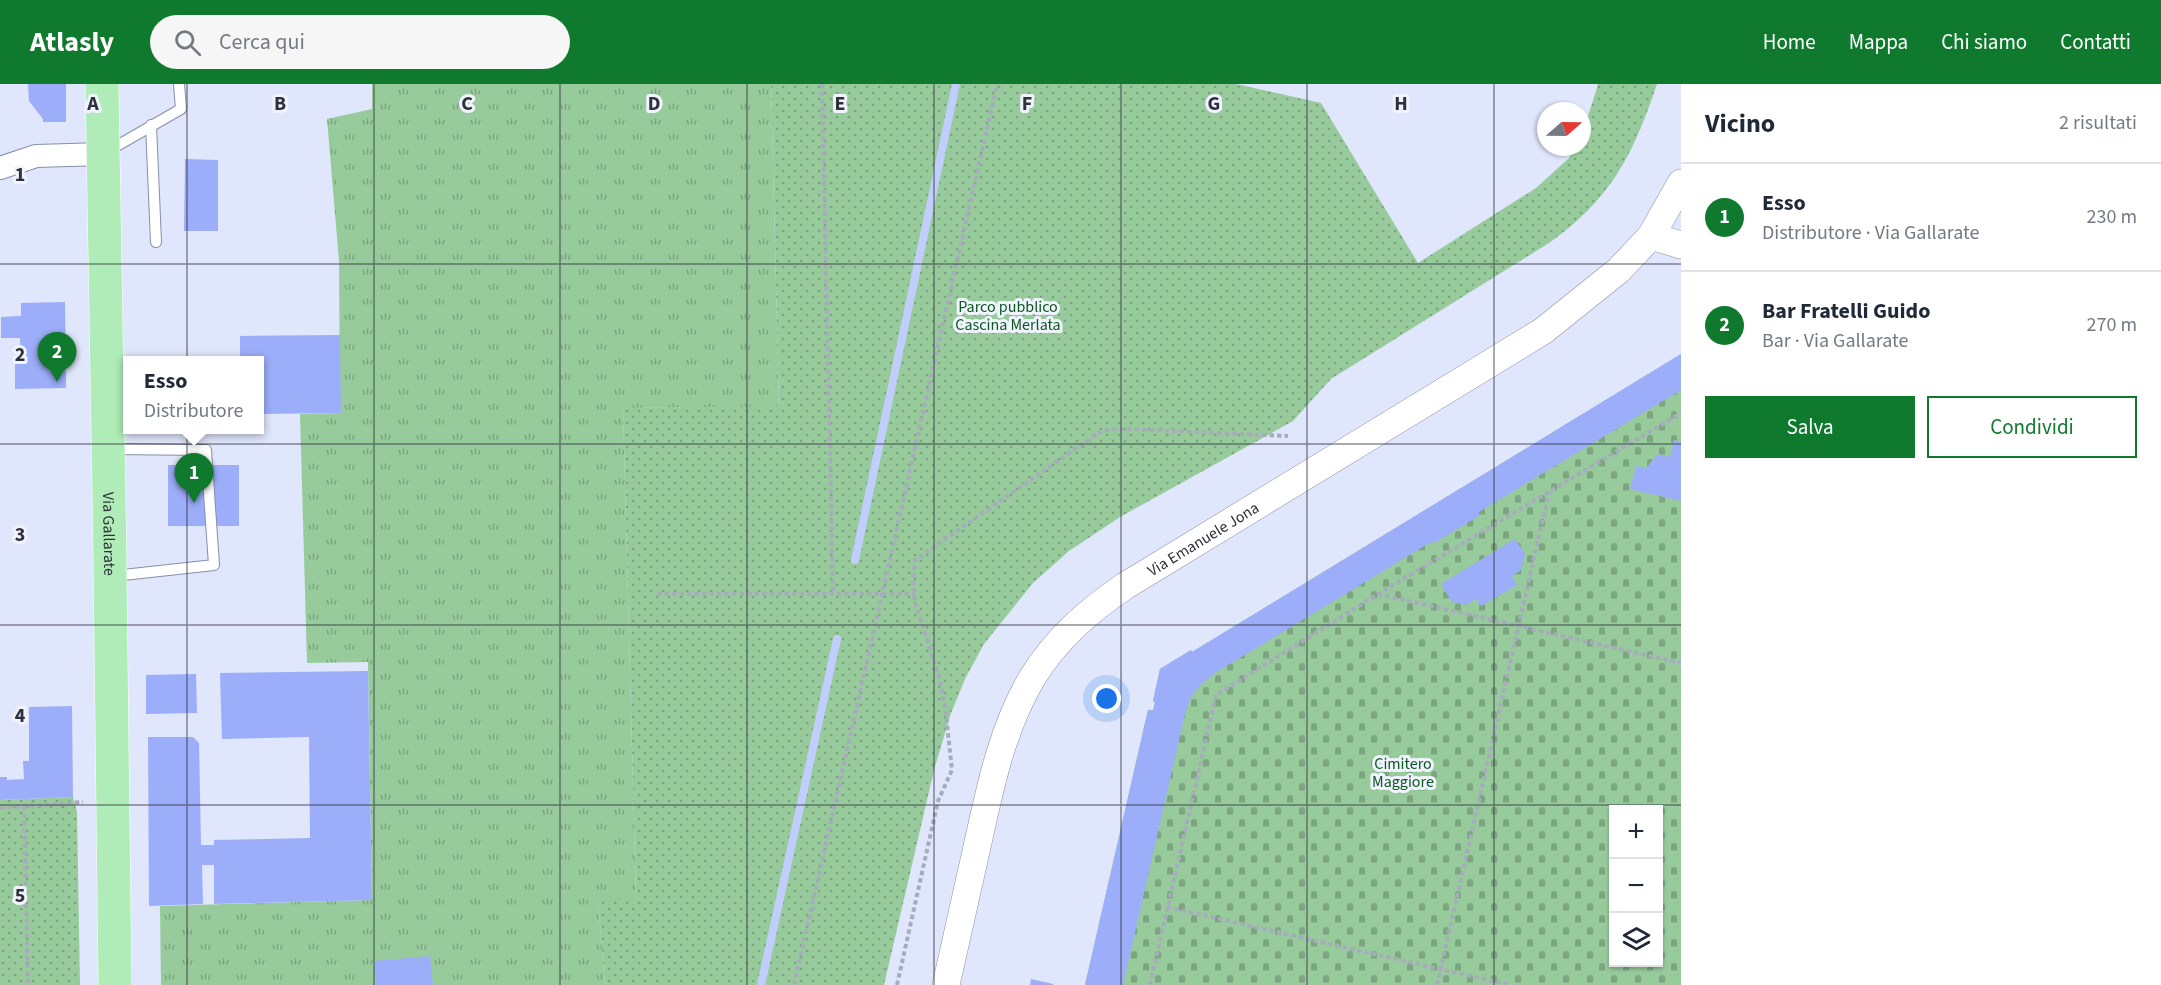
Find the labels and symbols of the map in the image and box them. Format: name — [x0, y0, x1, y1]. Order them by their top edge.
text: A — [86, 90, 99, 118]
text: B — [274, 90, 286, 118]
text: C — [461, 90, 473, 118]
text: D — [648, 90, 660, 118]
text: E — [835, 90, 845, 118]
text: F — [1022, 90, 1032, 118]
text: G — [1208, 90, 1220, 118]
text: H — [1394, 90, 1408, 118]
north arrow — [1537, 102, 1591, 156]
text: 1 — [15, 161, 25, 189]
park label: Parco pubblico Cascina Merlata — [955, 296, 1061, 336]
pin: 2 — [38, 332, 76, 382]
text: 2 — [15, 341, 25, 369]
pin: 1 — [174, 454, 214, 503]
street label: Via Gallarate — [97, 492, 120, 576]
street label: Via Emanuele Jona — [1143, 497, 1263, 582]
text: 3 — [15, 521, 25, 549]
your location — [1092, 684, 1121, 713]
text: 4 — [15, 702, 26, 730]
park label: Cimitero Maggiore — [1372, 753, 1434, 793]
text: 5 — [15, 882, 25, 910]

